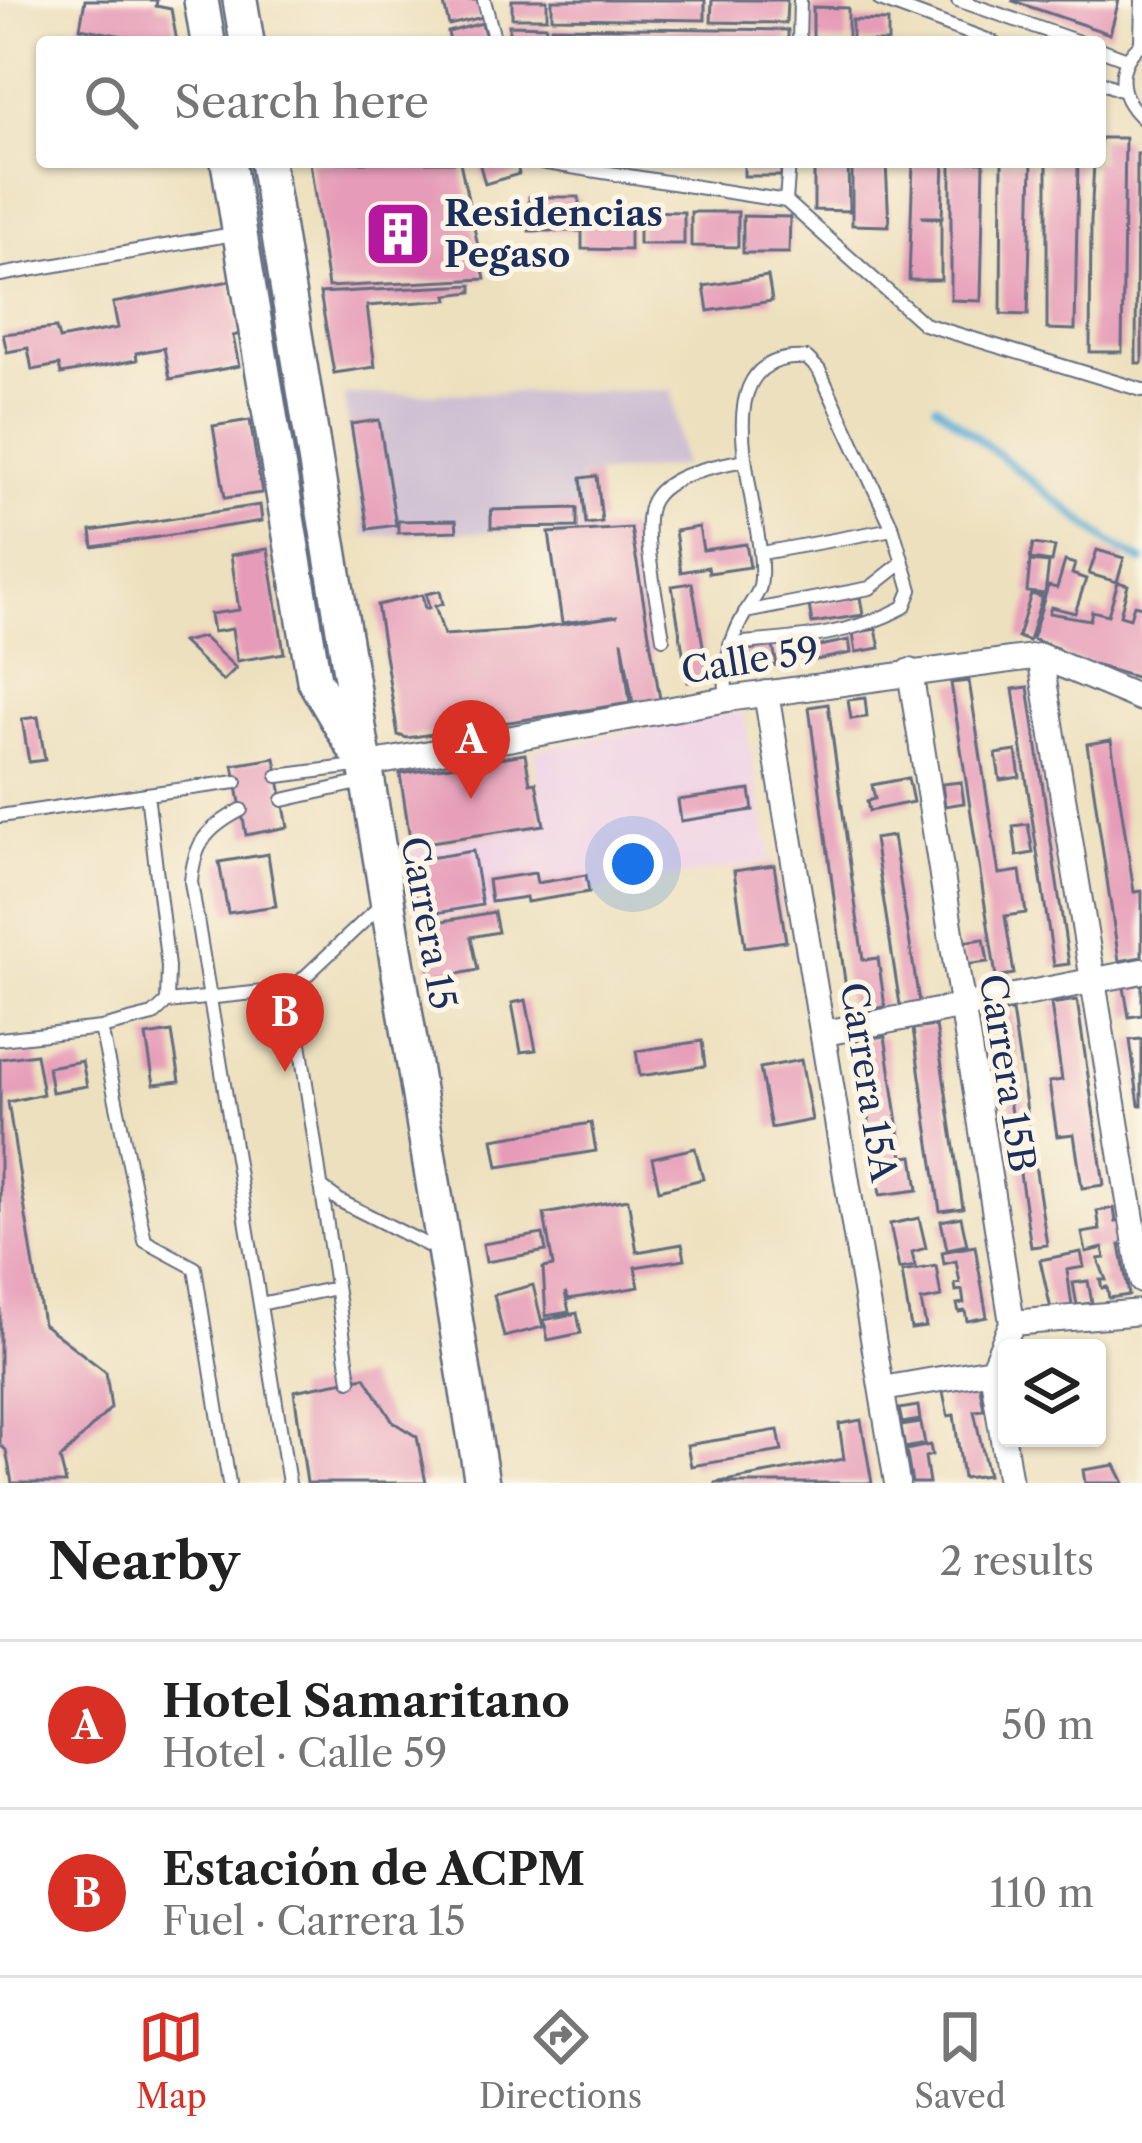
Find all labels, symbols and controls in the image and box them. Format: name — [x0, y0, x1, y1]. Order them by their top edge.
search box — [36, 36, 1106, 168]
icon: search — [78, 69, 144, 135]
text: Search here — [174, 74, 429, 130]
place label: Residencias Pegaso — [444, 191, 663, 276]
building icon: Residencias Pegaso — [363, 199, 433, 269]
street label: Calle 59 — [678, 627, 822, 693]
pin: A — [432, 700, 510, 799]
street label: Carrera 15 — [392, 833, 466, 1013]
your location — [603, 834, 663, 894]
street label: Carrera 15B — [971, 971, 1045, 1175]
pin: B — [246, 973, 324, 1072]
street label: Carrera 15A — [832, 979, 907, 1186]
map controls — [998, 1339, 1106, 1447]
button: layers — [998, 1339, 1106, 1447]
text: Nearby — [48, 1530, 240, 1592]
text: 2 results — [940, 1537, 1094, 1585]
text: Hotel Samaritano — [162, 1673, 570, 1729]
text: A — [72, 1701, 102, 1749]
text: 50 m — [1001, 1701, 1094, 1749]
text: Hotel · Calle 59 — [162, 1729, 447, 1777]
text: Estación de ACPM — [162, 1841, 585, 1897]
text: B — [73, 1869, 102, 1917]
text: 110 m — [990, 1869, 1094, 1917]
text: Fuel · Carrera 15 — [162, 1897, 466, 1945]
tab: Map — [136, 2004, 207, 2117]
tab: Directions — [479, 2004, 642, 2117]
tab: Saved — [914, 2004, 1006, 2117]

